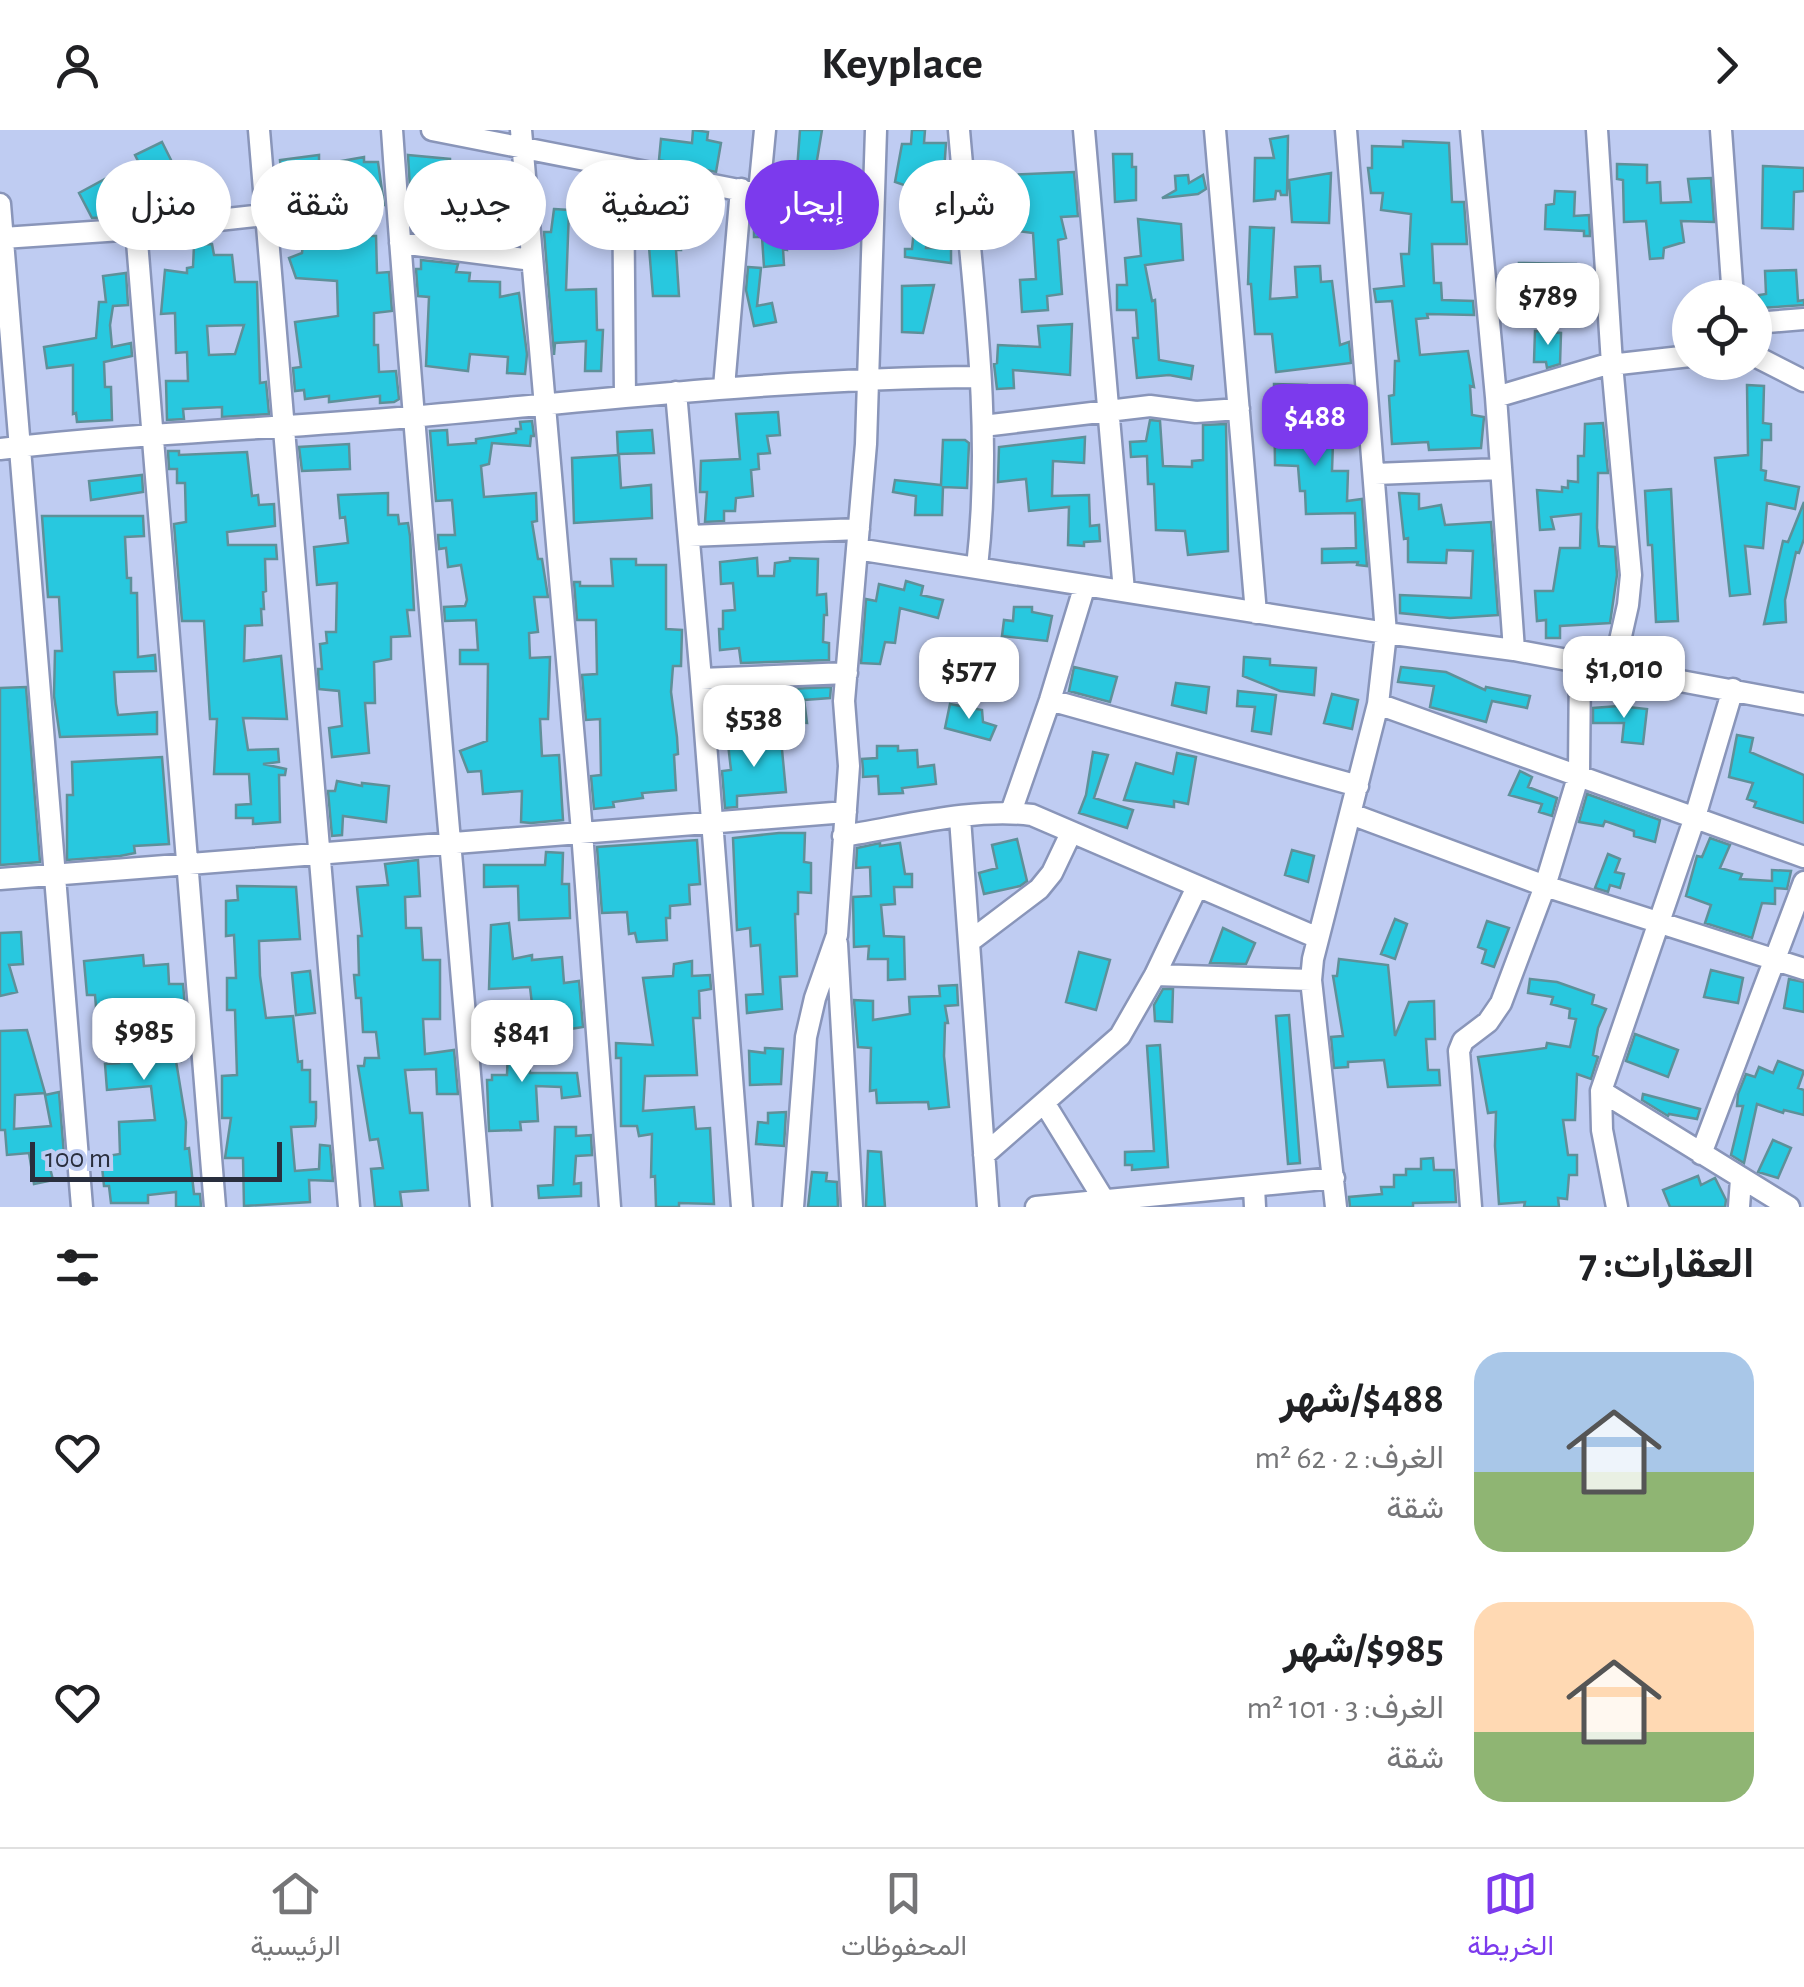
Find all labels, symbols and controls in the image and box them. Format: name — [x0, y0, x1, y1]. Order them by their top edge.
icon: person — [50, 38, 105, 93]
icon: forward — [1699, 38, 1754, 93]
text: Keyplace — [821, 42, 983, 87]
chip: منزل — [96, 160, 231, 250]
chip: شقة — [251, 160, 384, 250]
chip: جديد — [404, 160, 546, 250]
chip: تصفية — [566, 160, 725, 250]
chip: إيجار — [745, 160, 879, 250]
chip: شراء — [899, 160, 1030, 250]
pin: $789 — [1489, 263, 1607, 348]
text: $789 — [1518, 279, 1578, 311]
map controls — [1672, 280, 1772, 380]
button: locate — [1672, 280, 1772, 380]
pin: $488 — [1256, 384, 1374, 469]
text: $488 — [1284, 400, 1346, 432]
pin: $1,010 — [1543, 636, 1705, 721]
pin: $577 — [910, 637, 1028, 722]
text: $1,010 — [1585, 652, 1663, 684]
text: $577 — [941, 653, 997, 685]
pin: $538 — [695, 685, 813, 770]
text: $538 — [725, 701, 783, 733]
pin: $985 — [85, 998, 203, 1083]
pin: $841 — [463, 1000, 581, 1085]
text: $985 — [114, 1014, 174, 1046]
text: $841 — [493, 1016, 551, 1048]
scale bar — [30, 1137, 282, 1182]
text: 100 m — [45, 1145, 111, 1173]
icon: filters — [50, 1240, 105, 1295]
text: العقارات: 7 — [1579, 1243, 1754, 1285]
text: $488/شهر — [1280, 1378, 1444, 1420]
icon: home — [1554, 1392, 1674, 1512]
icon: heart — [50, 1425, 105, 1480]
text: الغرف: 2 · 62 m² — [1254, 1442, 1444, 1474]
text: شقة — [1386, 1492, 1444, 1524]
text: $985/شهر — [1283, 1628, 1444, 1670]
icon: home — [1554, 1642, 1674, 1762]
icon: heart — [50, 1675, 105, 1730]
text: الغرف: 3 · 101 m² — [1246, 1692, 1444, 1724]
text: شقة — [1386, 1742, 1444, 1774]
tab: الرئيسية — [250, 1866, 341, 1970]
tab: المحفوظات — [841, 1866, 967, 1970]
tab: الخريطة — [1467, 1866, 1554, 1970]

